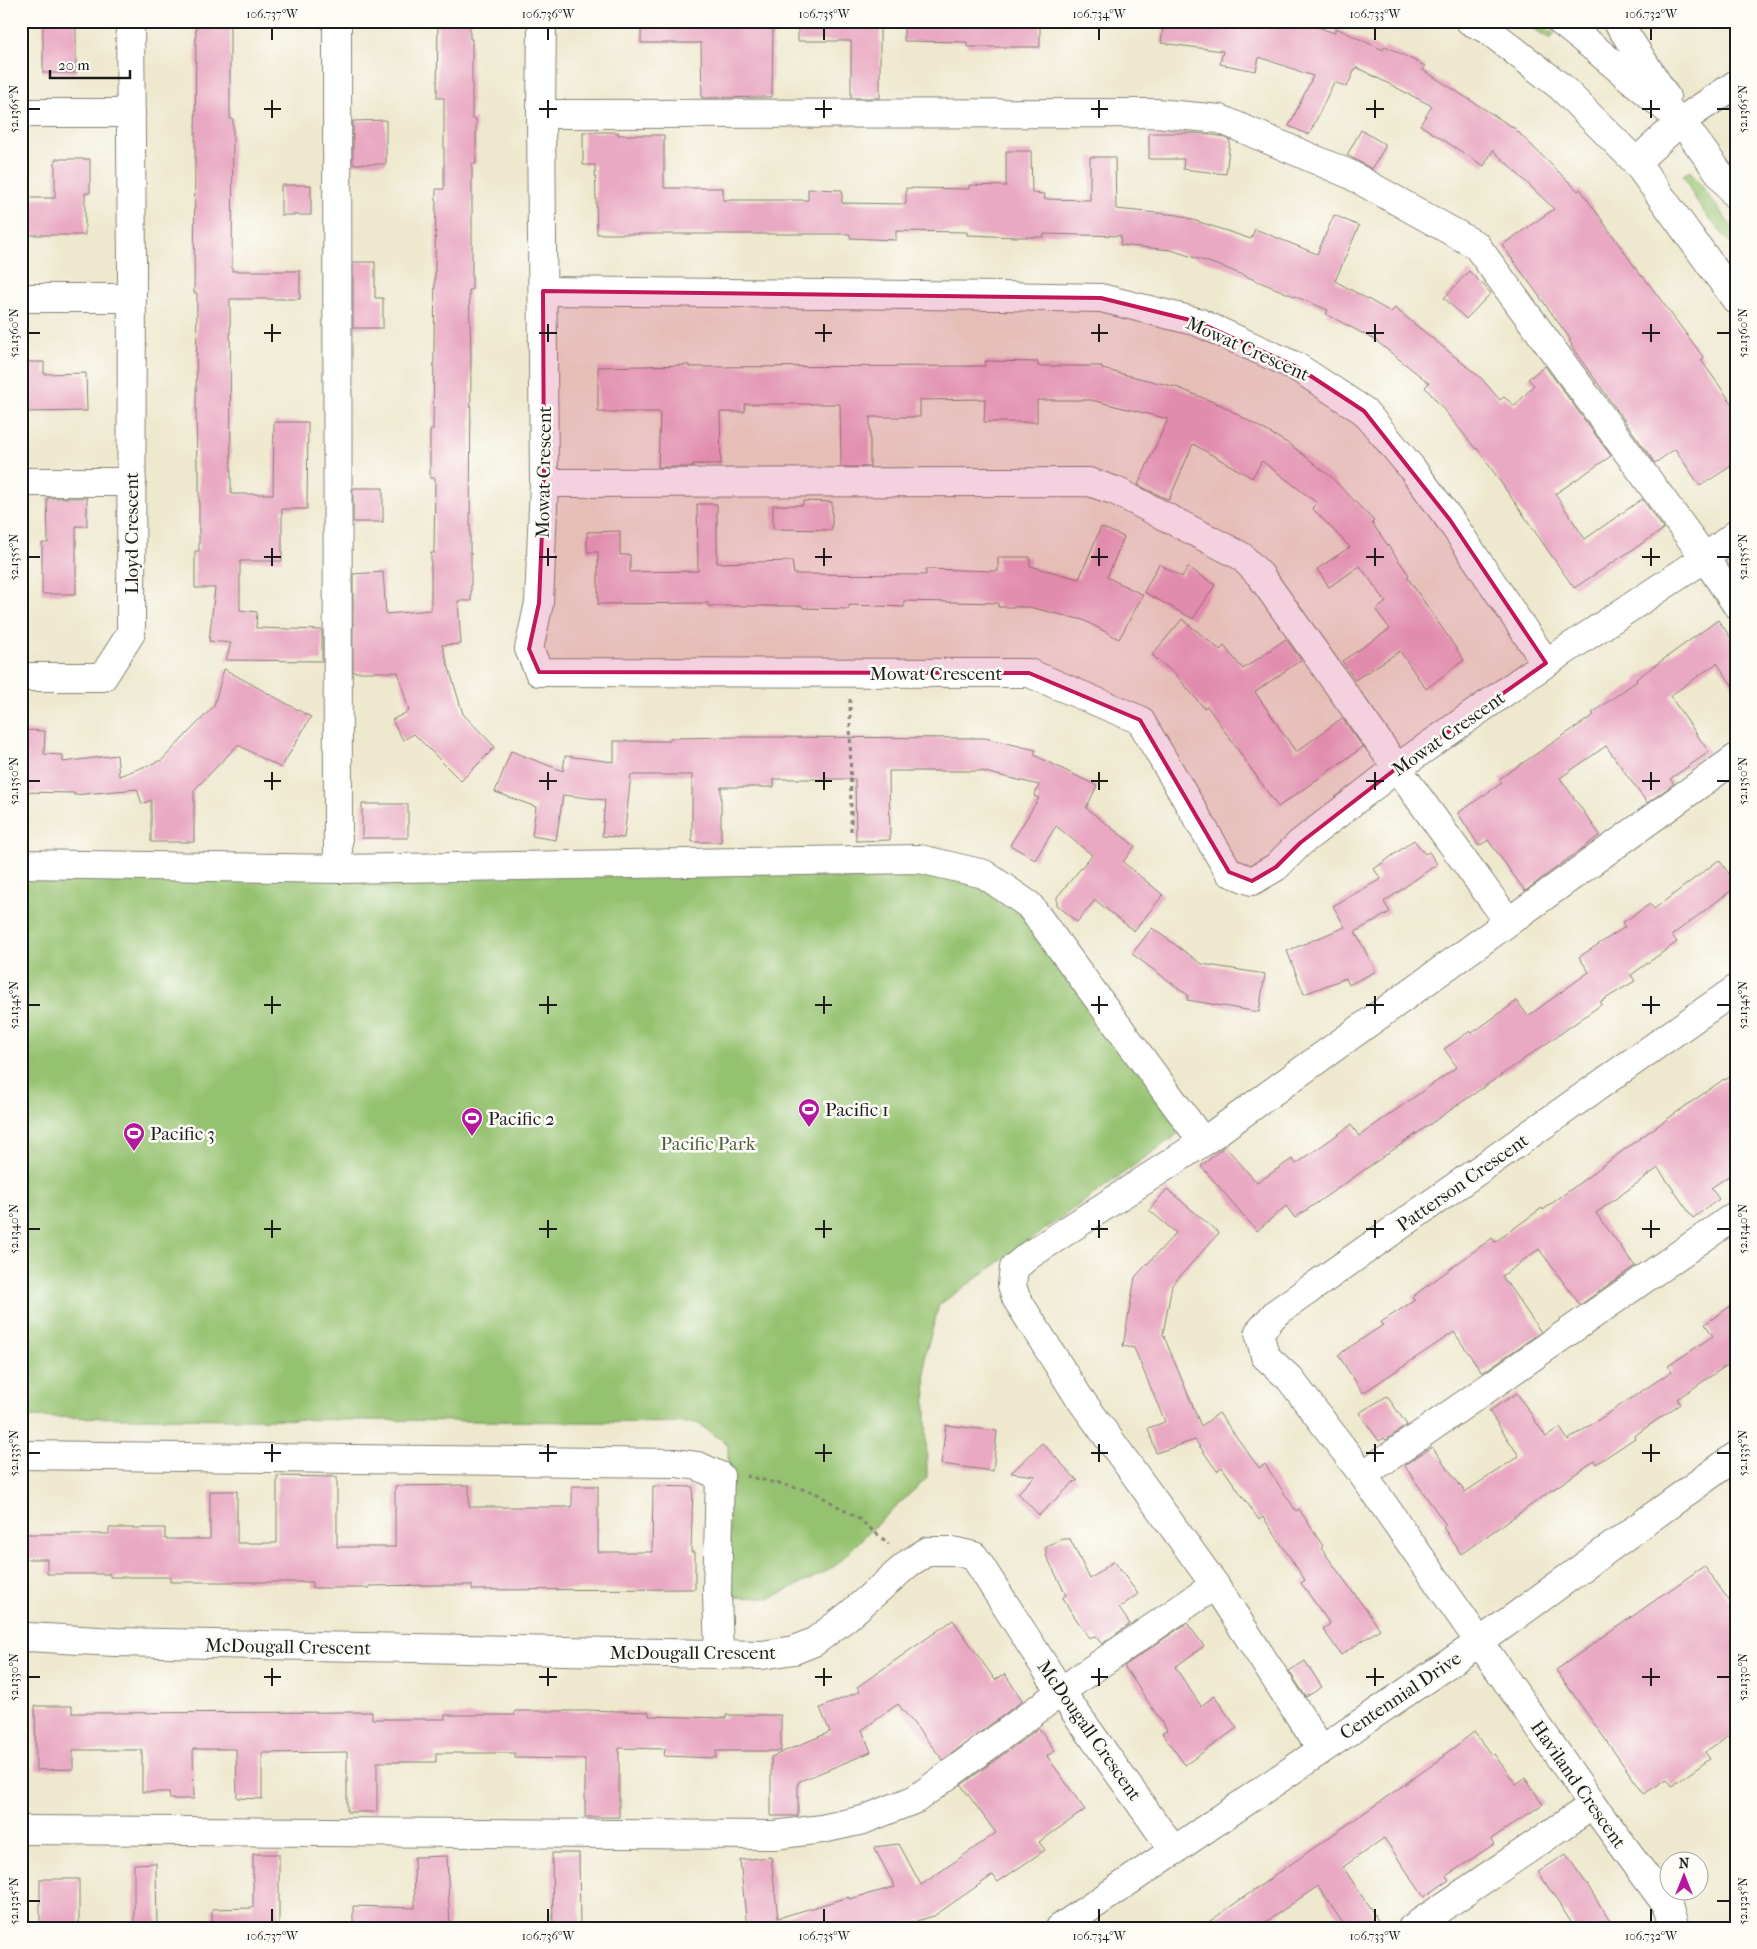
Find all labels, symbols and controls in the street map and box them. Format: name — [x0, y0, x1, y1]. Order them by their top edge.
text: 106.737°W — [246, 7, 299, 21]
text: 106.736°W — [522, 7, 575, 21]
text: 106.735°W — [798, 7, 851, 21]
text: 106.734°W — [1073, 7, 1127, 21]
text: 106.733°W — [1350, 7, 1402, 21]
text: 106.732°W — [1625, 7, 1678, 21]
scale bar — [50, 48, 130, 80]
text: 20 m — [58, 56, 90, 74]
text: 52.1365°N — [7, 85, 21, 133]
text: 52.1365°N — [1736, 85, 1750, 133]
text: 52.1360°N — [7, 308, 21, 358]
text: 52.1360°N — [1736, 308, 1750, 358]
street label: Mowat Crescent — [1183, 312, 1313, 386]
street label: Mowat Crescent — [532, 405, 556, 538]
street label: Lloyd Crescent — [121, 472, 143, 594]
text: 52.1355°N — [7, 534, 21, 580]
text: 52.1355°N — [1736, 534, 1750, 580]
street label: Mowat Crescent — [870, 663, 1002, 685]
street label: Mowat Crescent — [1388, 687, 1509, 781]
text: 52.1350°N — [7, 757, 21, 805]
text: 52.1350°N — [1736, 757, 1750, 805]
text: 52.1345°N — [7, 981, 21, 1029]
text: 52.1345°N — [1736, 981, 1750, 1029]
sports icon: Pacific 1 — [797, 1097, 821, 1128]
place label: Pacific 1 — [825, 1099, 889, 1121]
sports icon: Pacific 2 — [460, 1106, 484, 1137]
place label: Pacific 2 — [488, 1108, 555, 1130]
sports icon: Pacific 3 — [122, 1121, 146, 1152]
place label: Pacific 3 — [150, 1123, 215, 1145]
street label: Patterson Crescent — [1393, 1129, 1533, 1236]
park label: Pacific Park — [661, 1133, 756, 1155]
text: 52.1340°N — [7, 1204, 21, 1254]
text: 52.1340°N — [1736, 1204, 1750, 1254]
text: 52.1335°N — [7, 1430, 21, 1476]
text: 52.1335°N — [1736, 1430, 1750, 1476]
street label: McDougall Crescent — [205, 1635, 372, 1659]
street label: McDougall Crescent — [610, 1642, 776, 1664]
street label: Centennial Drive — [1336, 1647, 1465, 1745]
text: 52.1330°N — [7, 1653, 21, 1701]
text: 52.1330°N — [1736, 1653, 1750, 1701]
street label: McDougall Crescent — [1032, 1656, 1146, 1805]
street label: Haviland Crescent — [1526, 1717, 1630, 1853]
north arrow — [1660, 1852, 1710, 1902]
text: N — [1679, 1855, 1690, 1872]
text: 52.1325°N — [7, 1877, 21, 1925]
text: 52.1325°N — [1736, 1877, 1750, 1925]
text: 106.737°W — [246, 1929, 299, 1943]
text: 106.736°W — [522, 1929, 575, 1943]
text: 106.735°W — [798, 1929, 851, 1943]
text: 106.734°W — [1073, 1929, 1127, 1943]
text: 106.733°W — [1350, 1929, 1402, 1943]
text: 106.732°W — [1625, 1929, 1678, 1943]

